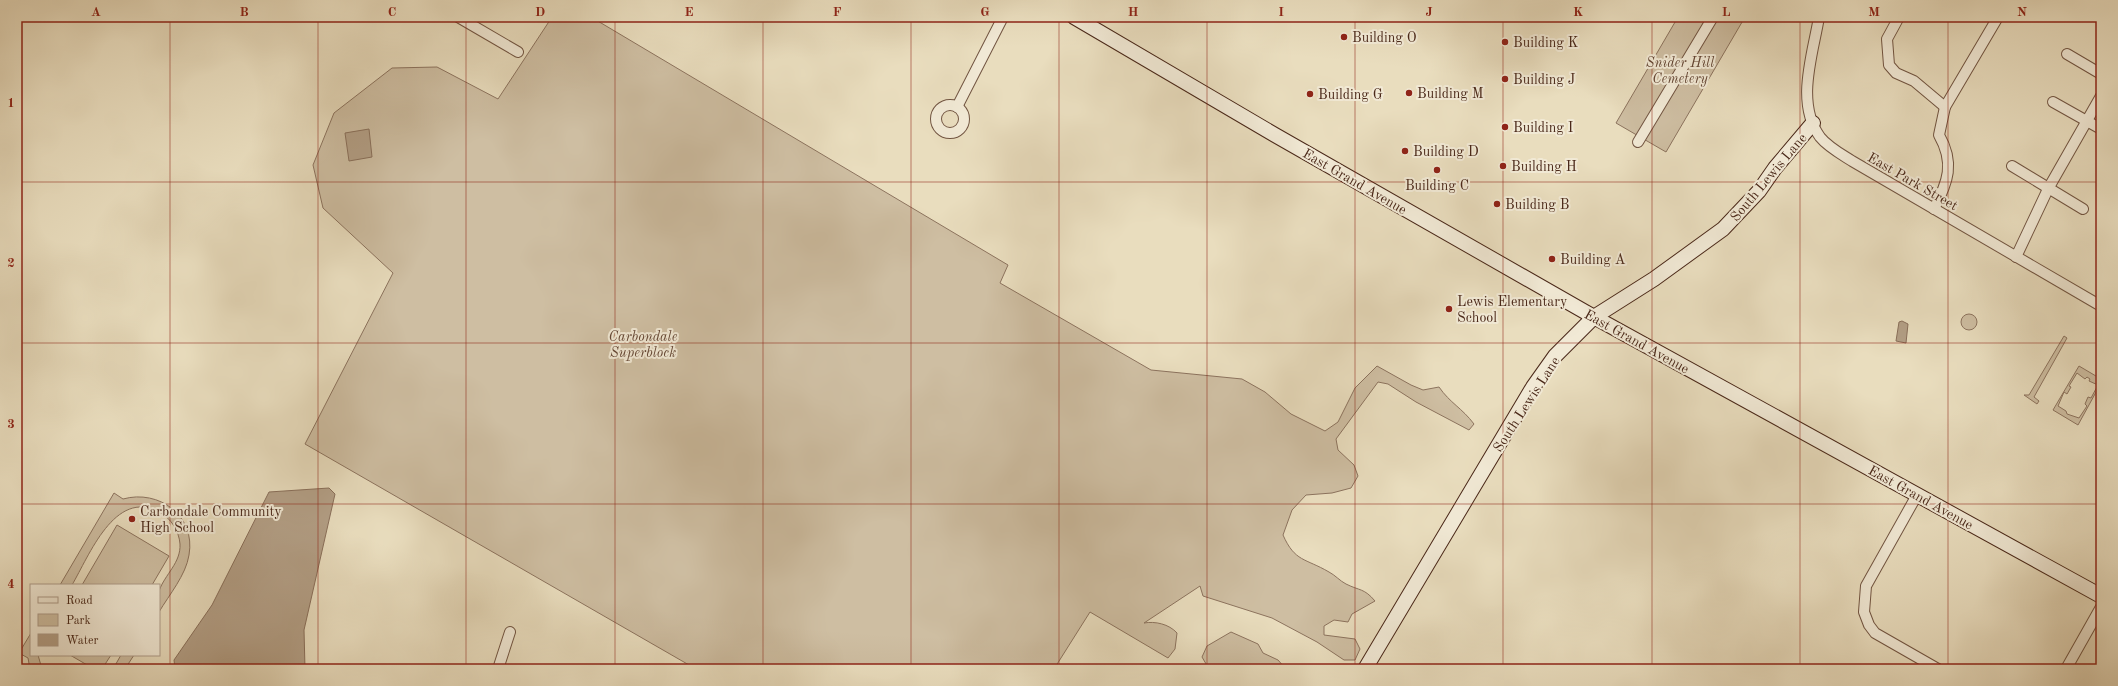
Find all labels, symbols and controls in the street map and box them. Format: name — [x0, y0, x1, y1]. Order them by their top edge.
text: A — [91, 6, 101, 19]
text: B — [239, 6, 249, 19]
text: C — [388, 6, 396, 19]
text: D — [535, 6, 545, 19]
text: E — [685, 6, 694, 19]
text: F — [833, 6, 842, 19]
text: G — [980, 6, 990, 19]
text: H — [1128, 6, 1139, 19]
text: I — [1278, 6, 1284, 19]
text: J — [1425, 6, 1433, 19]
text: K — [1573, 6, 1583, 19]
text: L — [1722, 6, 1731, 19]
text: M — [1868, 6, 1880, 19]
text: N — [2017, 6, 2027, 19]
place label: Building O — [1352, 31, 1417, 45]
marker: Building O — [1339, 32, 1349, 42]
place label: Building K — [1513, 36, 1578, 50]
marker: Building K — [1500, 37, 1510, 47]
park label: Snider Hill Cemetery — [1646, 56, 1714, 87]
place label: Building J — [1513, 73, 1576, 87]
marker: Building J — [1500, 74, 1510, 84]
place label: Building M — [1417, 87, 1484, 101]
place label: Building G — [1318, 88, 1383, 102]
marker: Building M — [1404, 88, 1414, 98]
marker: Building G — [1305, 89, 1315, 99]
text: 1 — [7, 97, 15, 110]
place label: Building I — [1513, 121, 1573, 135]
marker: Building I — [1500, 122, 1510, 132]
street label: South Lewis Lane — [1728, 131, 1810, 224]
place label: Building D — [1413, 145, 1479, 159]
street label: East Grand Avenue — [1300, 146, 1409, 217]
marker: Building D — [1400, 146, 1410, 156]
street label: East Park Street — [1865, 150, 1960, 213]
place label: Building H — [1511, 160, 1577, 174]
marker: Building H — [1498, 161, 1508, 171]
marker: Building C — [1432, 165, 1442, 175]
place label: Building C — [1405, 179, 1469, 193]
place label: Building B — [1505, 198, 1569, 212]
marker: Building B — [1492, 199, 1502, 209]
place label: Building A — [1560, 253, 1626, 267]
marker: Building A — [1547, 254, 1557, 264]
text: 2 — [7, 257, 15, 270]
place label: Lewis Elementary School — [1457, 295, 1568, 325]
marker: Lewis Elementary School — [1444, 304, 1454, 314]
street label: East Grand Avenue — [1582, 307, 1691, 376]
park label: Carbondale Superblock — [609, 330, 678, 361]
street label: South Lewis Lane — [1491, 354, 1563, 455]
text: 3 — [7, 418, 15, 431]
street label: East Grand Avenue — [1866, 463, 1975, 532]
place label: Carbondale Community High School — [140, 505, 282, 535]
marker: Carbondale Community High School — [127, 514, 137, 524]
text: 4 — [7, 578, 15, 591]
legend — [30, 584, 160, 656]
text: Road — [66, 595, 93, 607]
text: Park — [66, 615, 91, 627]
text: Water — [66, 635, 99, 647]

